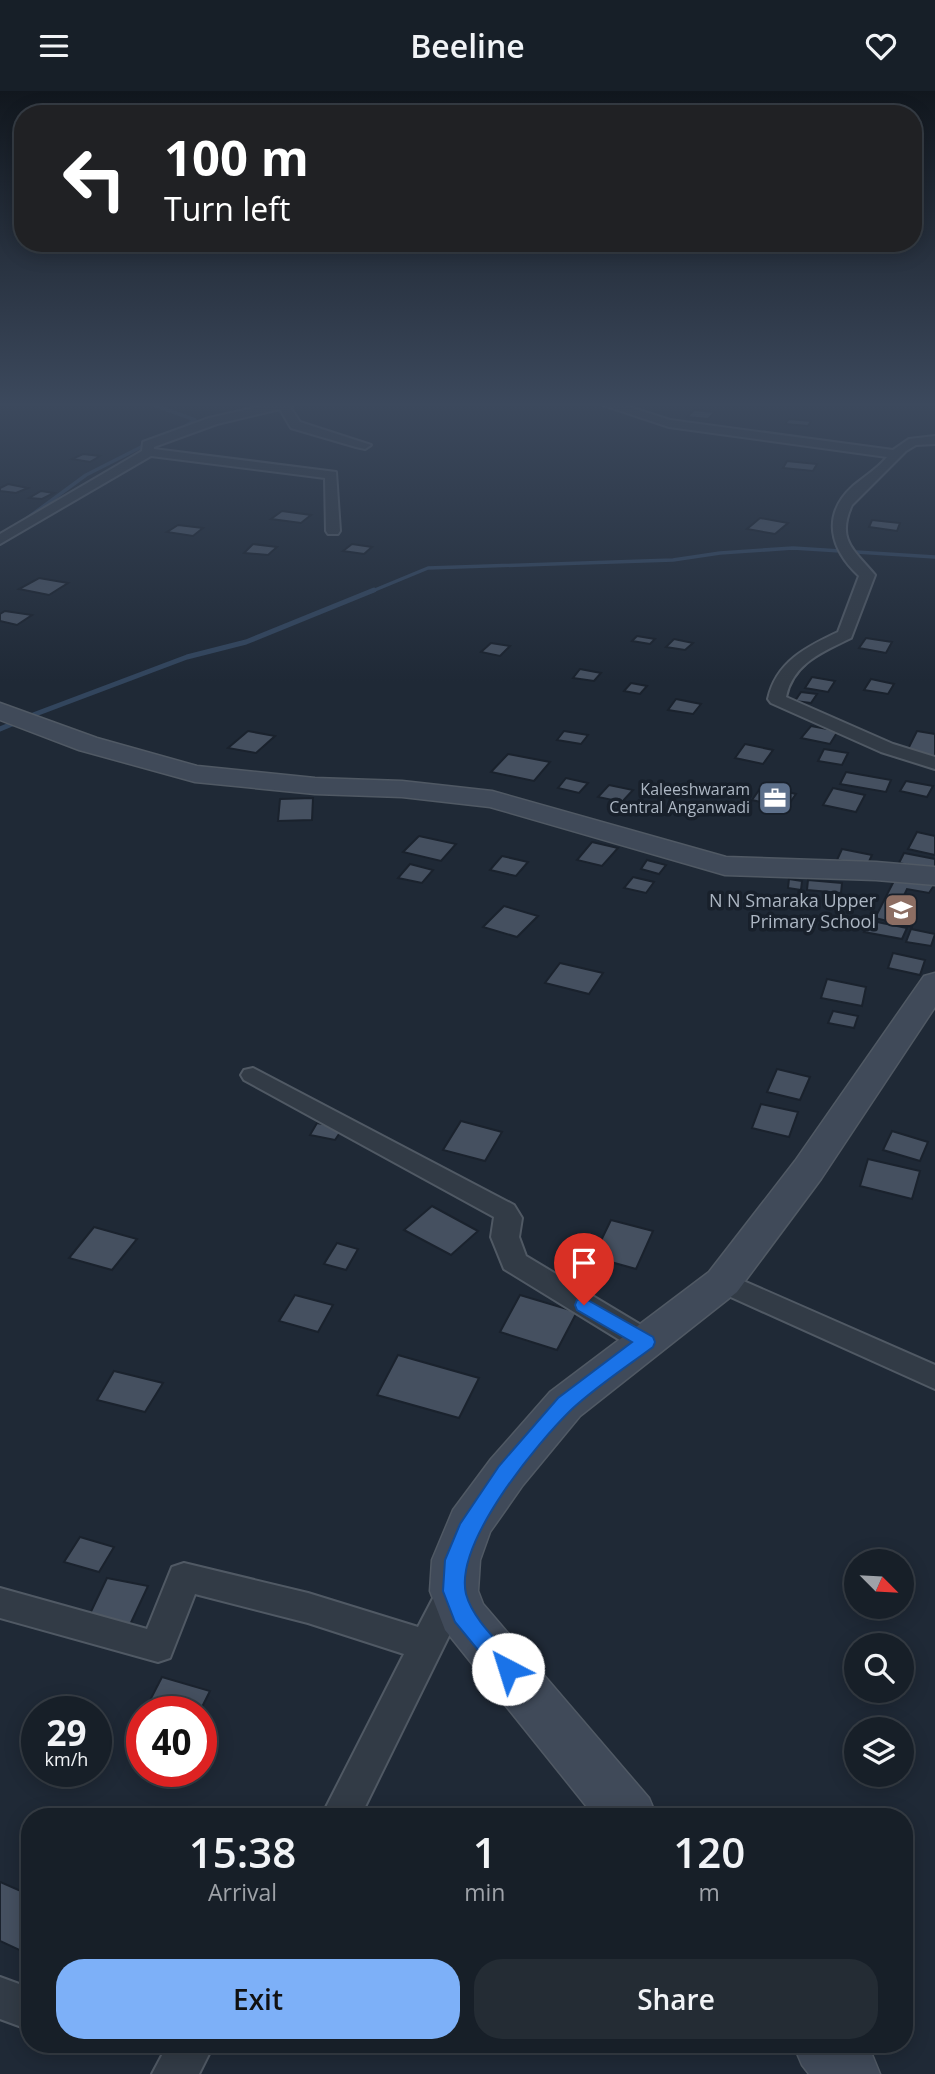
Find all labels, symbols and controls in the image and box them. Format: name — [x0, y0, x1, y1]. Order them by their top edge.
text: Beeline — [410, 24, 525, 67]
icon: menu — [35, 27, 73, 65]
icon: heart — [862, 27, 900, 65]
text: 100 m — [164, 124, 309, 190]
icon: left — [49, 133, 140, 224]
text: Turn left — [164, 187, 290, 230]
place label: Kaleeshwaram Central Anganwadi — [609, 778, 750, 818]
office icon: Kaleeshwaram Central Anganwadi — [756, 779, 794, 817]
place label: N N Smaraka Upper Primary School — [709, 888, 877, 933]
school or university icon: N N Smaraka Upper Primary School — [882, 891, 920, 929]
pin — [554, 1233, 614, 1305]
icon: arrive — [565, 1244, 603, 1282]
north arrow — [844, 1549, 914, 1619]
map controls — [844, 1549, 914, 1787]
position arrow — [471, 1632, 545, 1706]
button: search — [844, 1633, 914, 1703]
speed limit sign: 40 — [126, 1696, 217, 1787]
text: 29 — [46, 1709, 87, 1756]
button: layers — [844, 1717, 914, 1787]
text: km/h — [45, 1747, 88, 1771]
text: 15:38 — [189, 1823, 296, 1880]
text: 1 — [473, 1823, 497, 1880]
text: 120 — [673, 1823, 745, 1880]
text: Arrival — [208, 1876, 277, 1908]
text: min — [464, 1876, 505, 1908]
text: m — [699, 1876, 720, 1908]
button: Exit — [56, 1959, 460, 2039]
button: Share — [474, 1959, 878, 2039]

